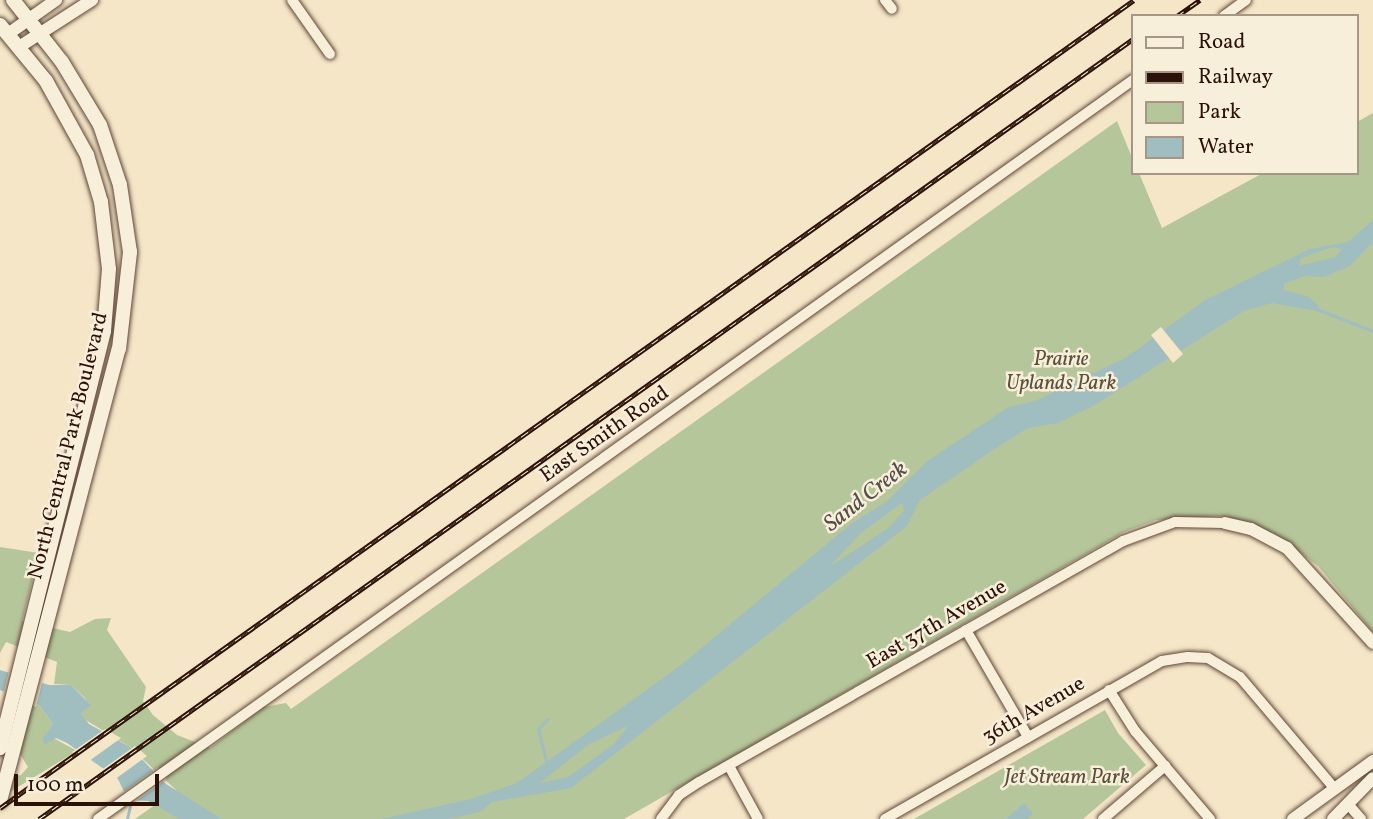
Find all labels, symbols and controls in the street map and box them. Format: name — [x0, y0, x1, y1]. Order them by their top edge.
legend — [1132, 14, 1359, 175]
text: Road — [1198, 28, 1245, 57]
text: Railway — [1198, 63, 1273, 92]
text: Park — [1198, 98, 1241, 127]
text: Water — [1198, 133, 1254, 162]
street label: North Central Park Boulevard — [24, 310, 114, 582]
park label: Prairie Uplands Park — [1006, 347, 1116, 397]
street label: East Smith Road — [536, 381, 674, 489]
water label: Sand Creek — [819, 456, 913, 538]
street label: East 37th Avenue — [863, 575, 1011, 675]
street label: 36th Avenue — [978, 672, 1090, 750]
scale bar — [18, 760, 163, 804]
park label: Jet Stream Park — [1004, 765, 1130, 791]
text: 100 m — [27, 771, 84, 800]

